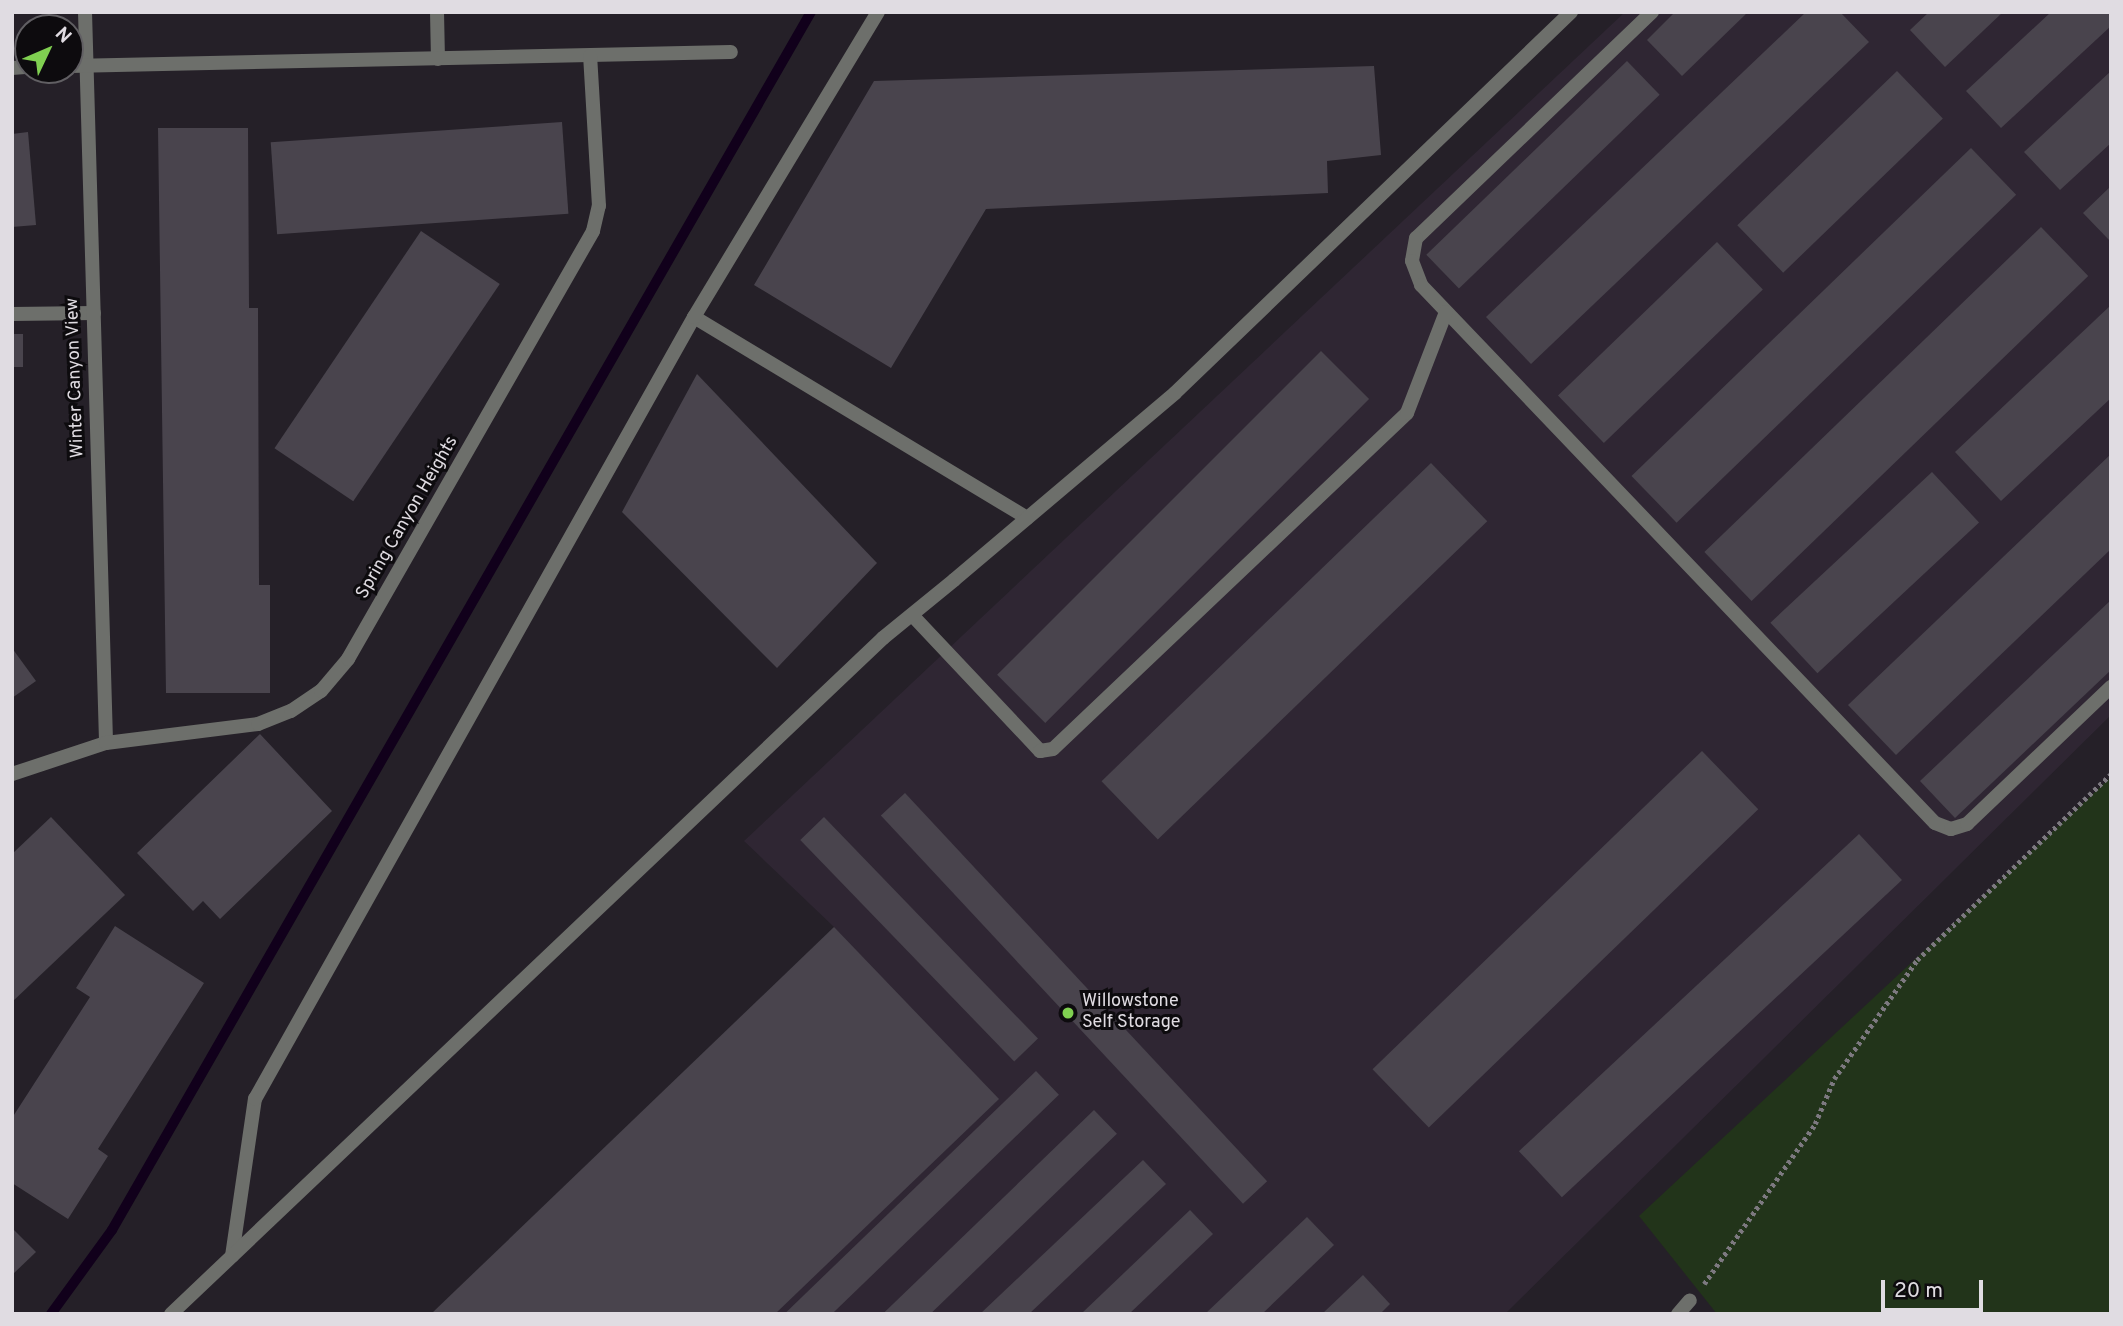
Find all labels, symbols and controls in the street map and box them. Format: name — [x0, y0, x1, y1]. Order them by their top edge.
north arrow — [14, 14, 84, 84]
text: N — [49, 23, 76, 49]
street label: Winter Canyon View — [62, 297, 90, 459]
street label: Spring Canyon Heights — [353, 433, 463, 603]
place label: Willowstone Self Storage — [1082, 992, 1180, 1034]
marker: Willowstone Self Storage — [1060, 1005, 1076, 1021]
scale bar — [1885, 1266, 1986, 1310]
text: 20 m — [1894, 1278, 1943, 1305]

